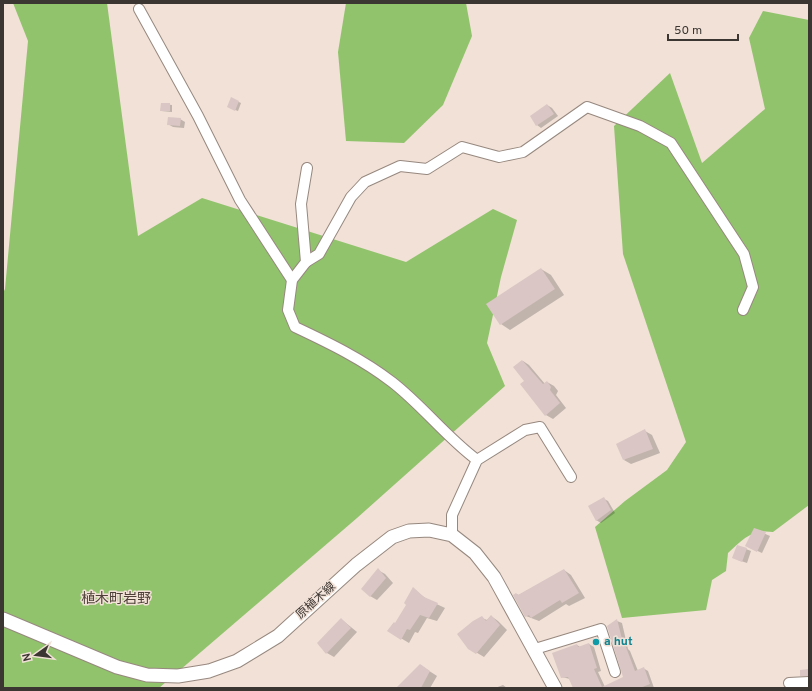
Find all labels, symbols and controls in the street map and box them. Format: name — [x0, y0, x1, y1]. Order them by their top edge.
scale bar — [668, 16, 738, 42]
text: 50 m — [674, 23, 702, 39]
street label: 原植木線 — [293, 579, 339, 623]
district label: 植木町岩野 — [81, 590, 151, 608]
place label: a hut — [604, 634, 633, 650]
north arrow — [16, 635, 56, 675]
marker: a hut — [591, 637, 601, 647]
text: N — [20, 652, 35, 663]

